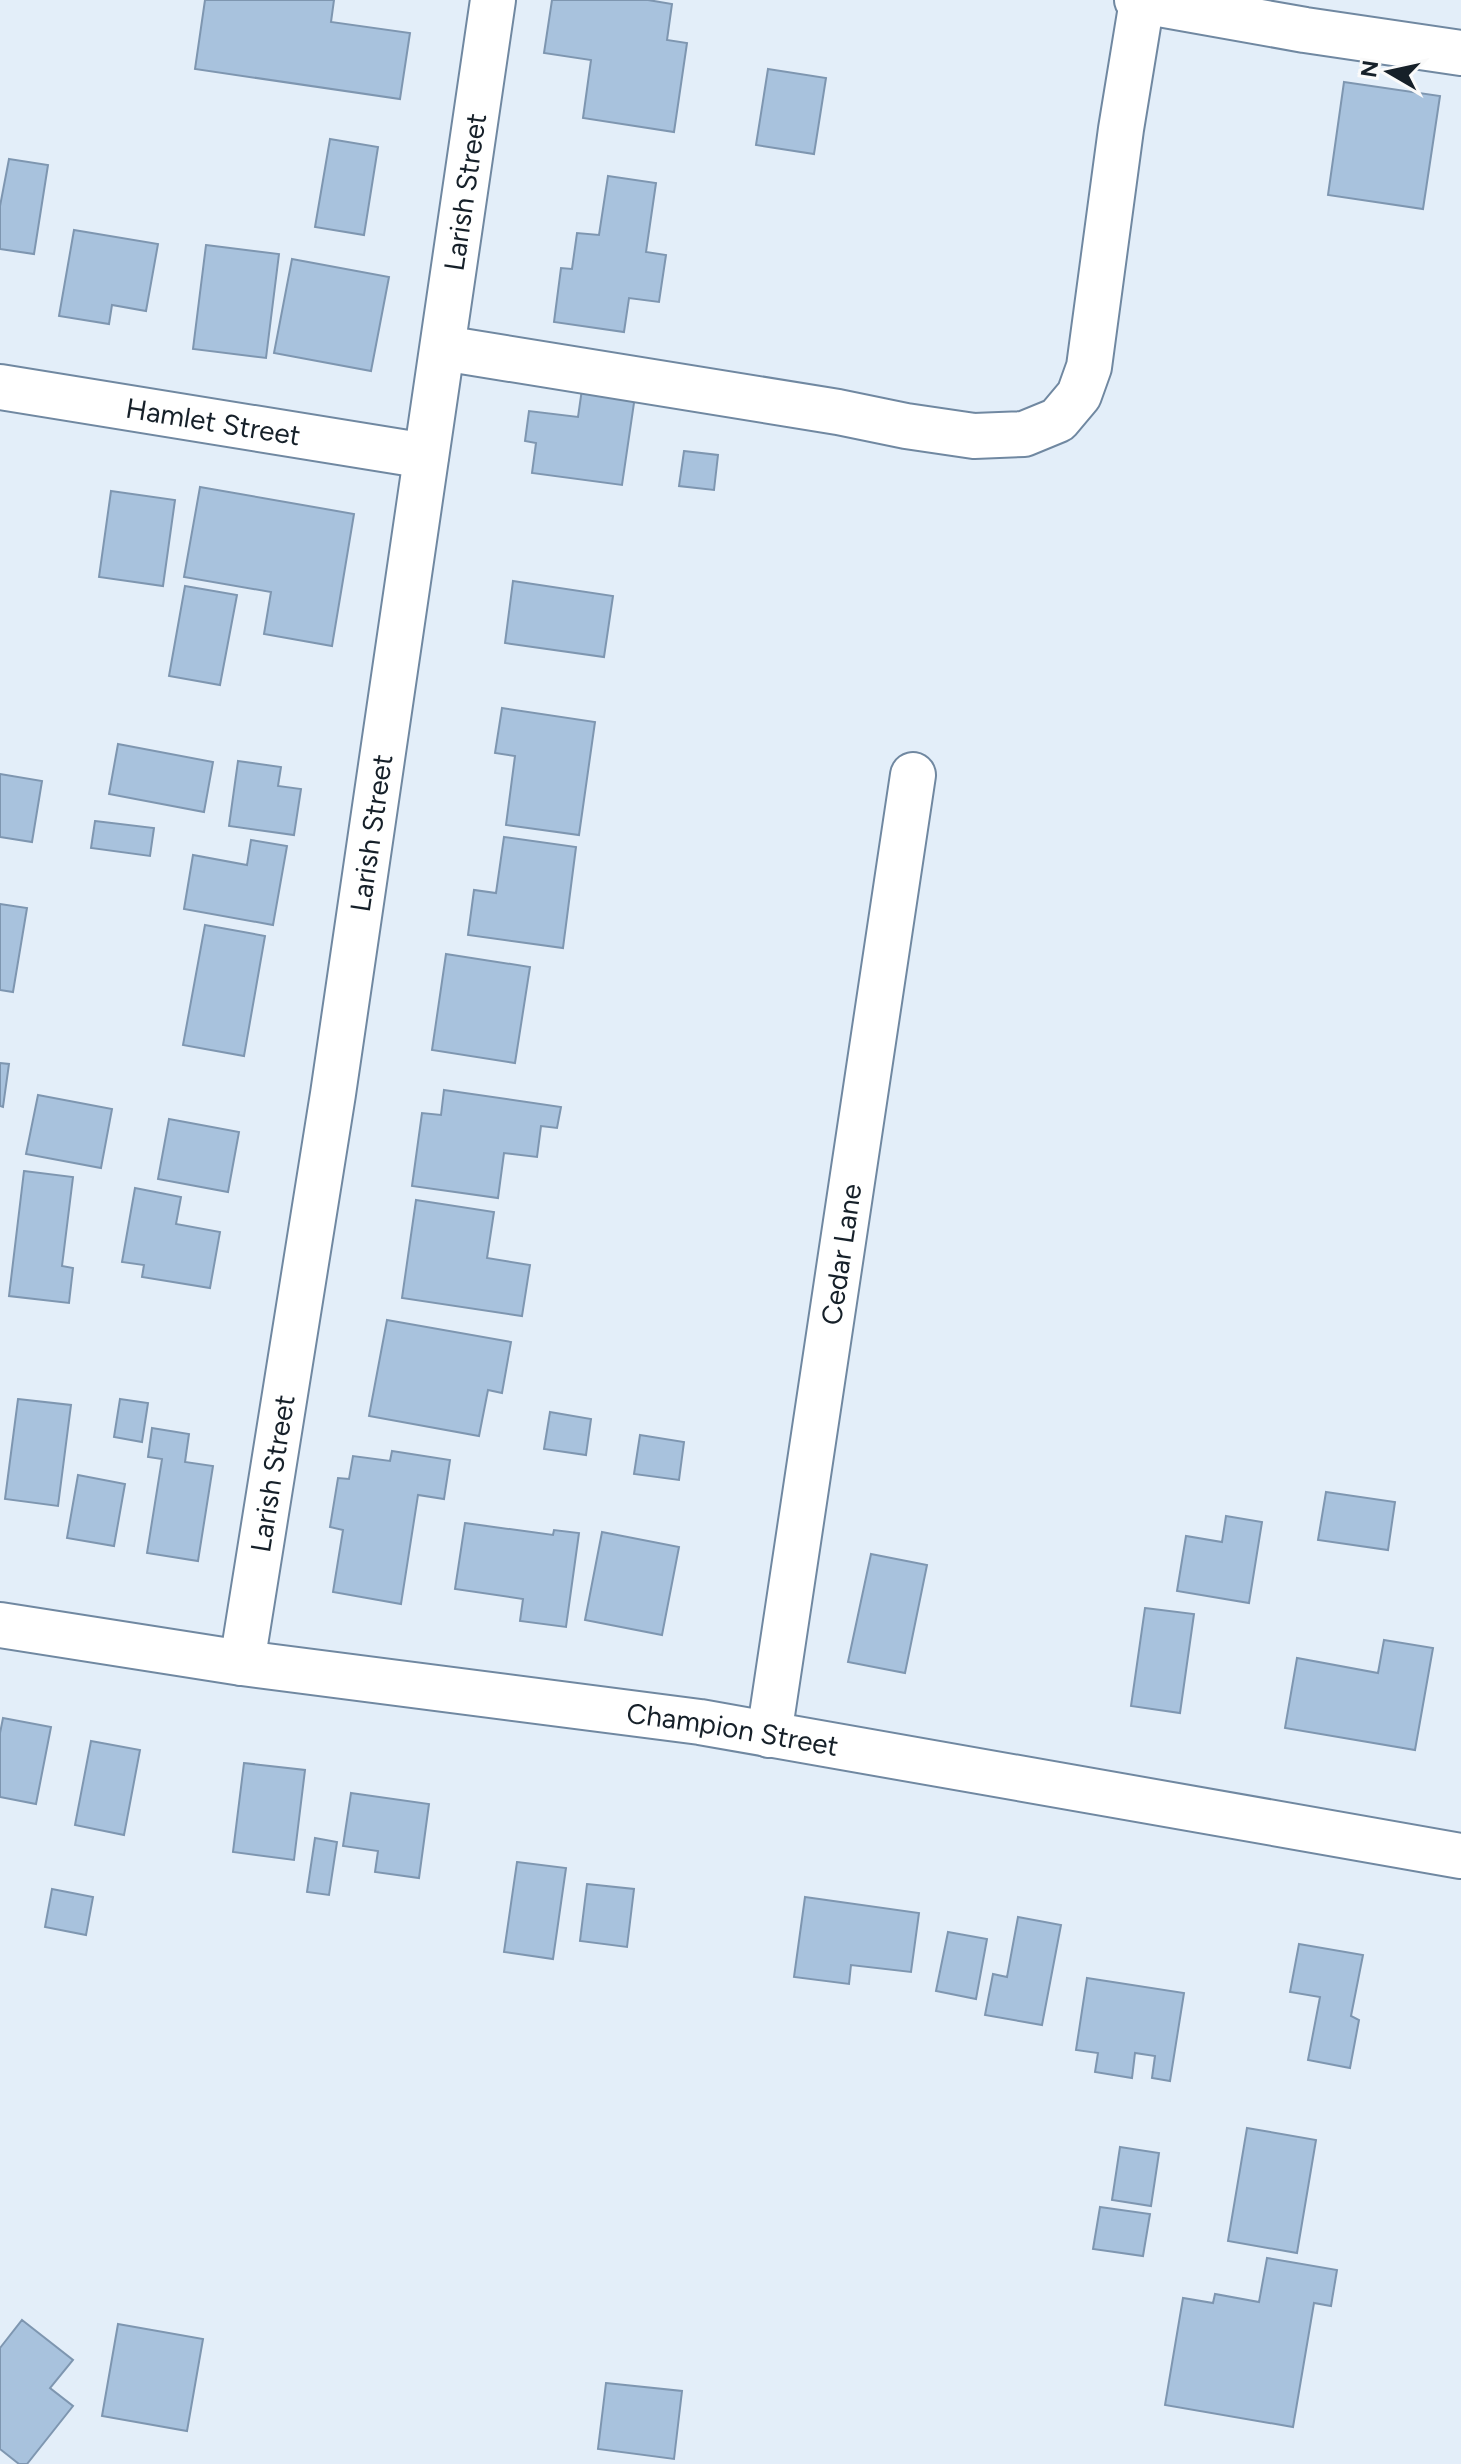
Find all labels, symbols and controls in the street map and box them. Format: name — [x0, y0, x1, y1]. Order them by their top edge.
north arrow — [1349, 32, 1429, 112]
text: N — [1355, 58, 1384, 79]
street label: Larish Street — [437, 111, 493, 273]
street label: Hamlet Street — [123, 391, 303, 452]
street label: Larish Street — [343, 752, 399, 914]
street label: Cedar Lane — [814, 1181, 868, 1327]
street label: Larish Street — [243, 1392, 302, 1555]
street label: Champion Street — [625, 1696, 841, 1763]

